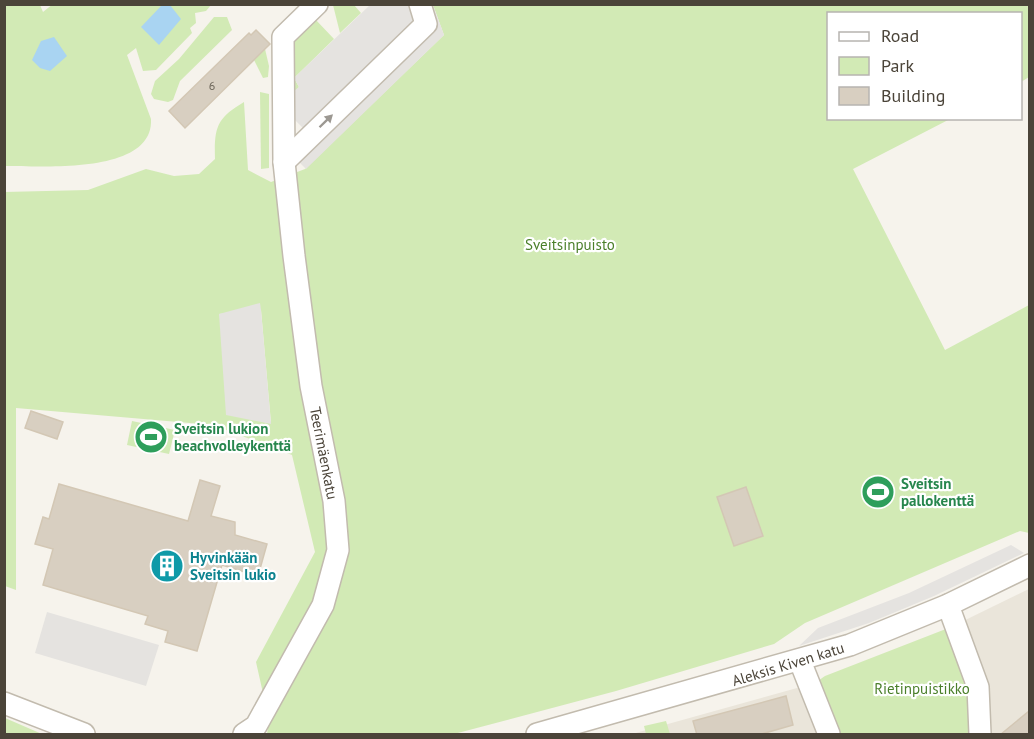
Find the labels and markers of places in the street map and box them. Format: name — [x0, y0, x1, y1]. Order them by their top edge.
sports icon: Sveitsin lukion beachvolleykenttä — [133, 419, 169, 455]
place label: Sveitsin lukion beachvolleykenttä — [174, 419, 291, 455]
sports icon: Sveitsin pallokenttä — [860, 474, 896, 510]
place label: Sveitsin pallokenttä — [901, 474, 974, 510]
building icon: Hyvinkään Sveitsin lukio — [149, 548, 185, 584]
place label: Hyvinkään Sveitsin lukio — [190, 548, 276, 584]

